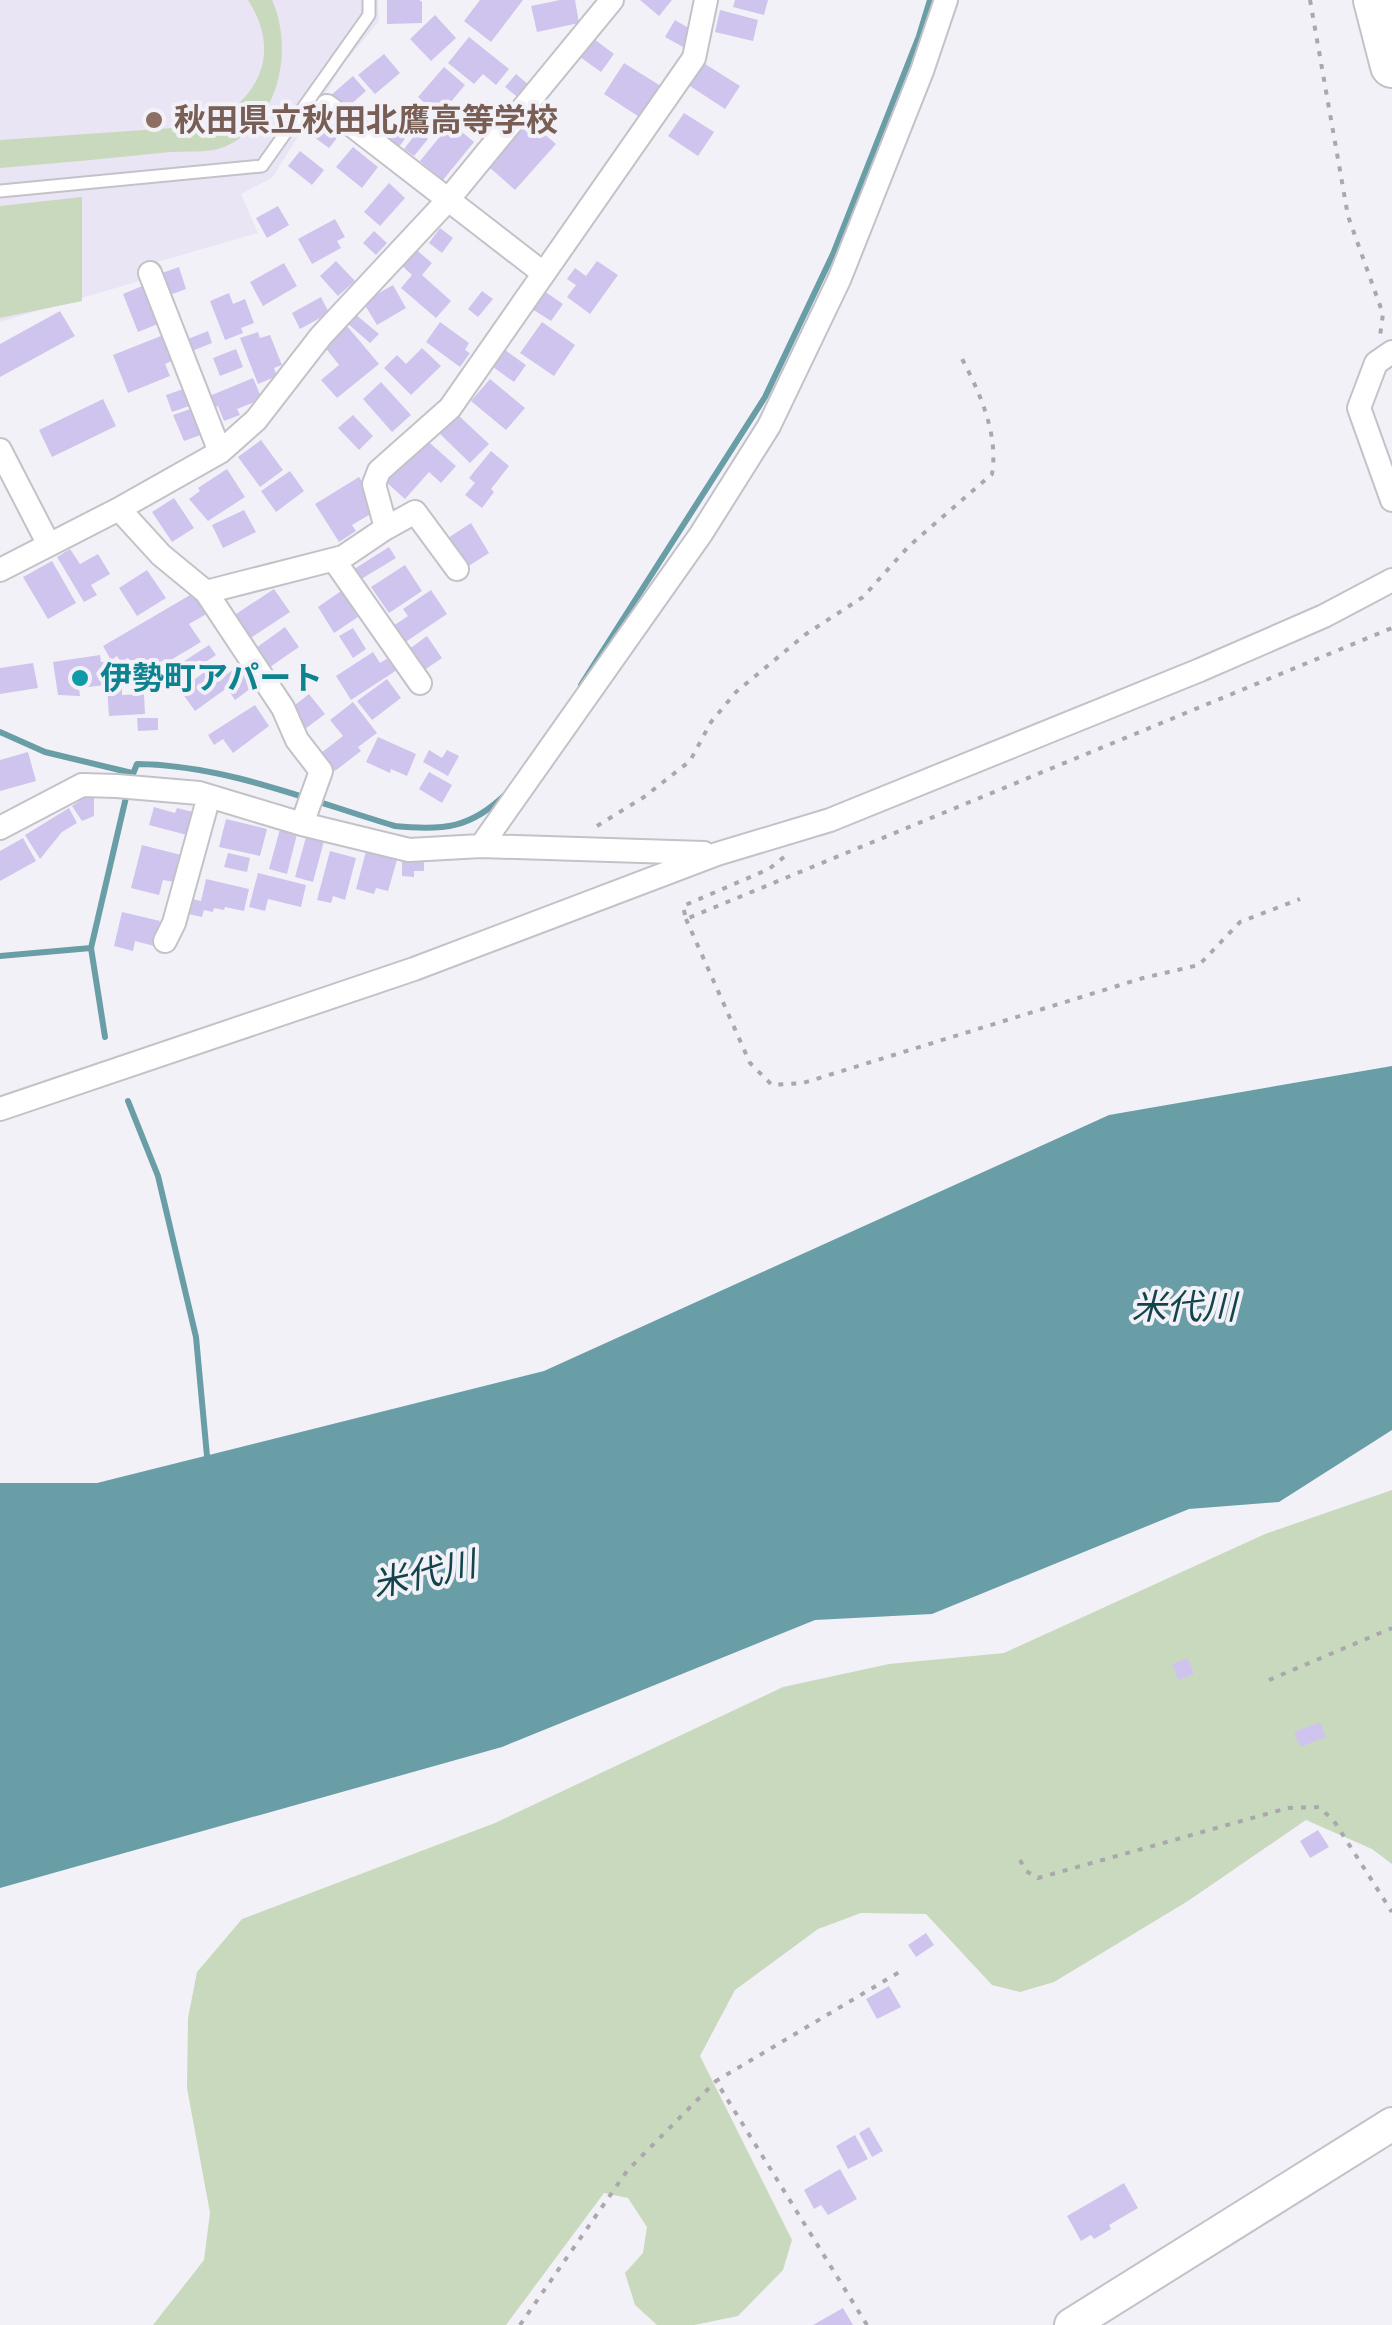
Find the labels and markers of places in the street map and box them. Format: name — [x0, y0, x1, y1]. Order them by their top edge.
place label: 秋田県立秋田北鷹高等学校 — [174, 100, 558, 140]
marker: 秋田県立秋田北鷹高等学校 — [143, 109, 165, 131]
place label: 伊勢町アパート — [100, 658, 323, 698]
marker: 伊勢町アパート — [69, 667, 91, 689]

